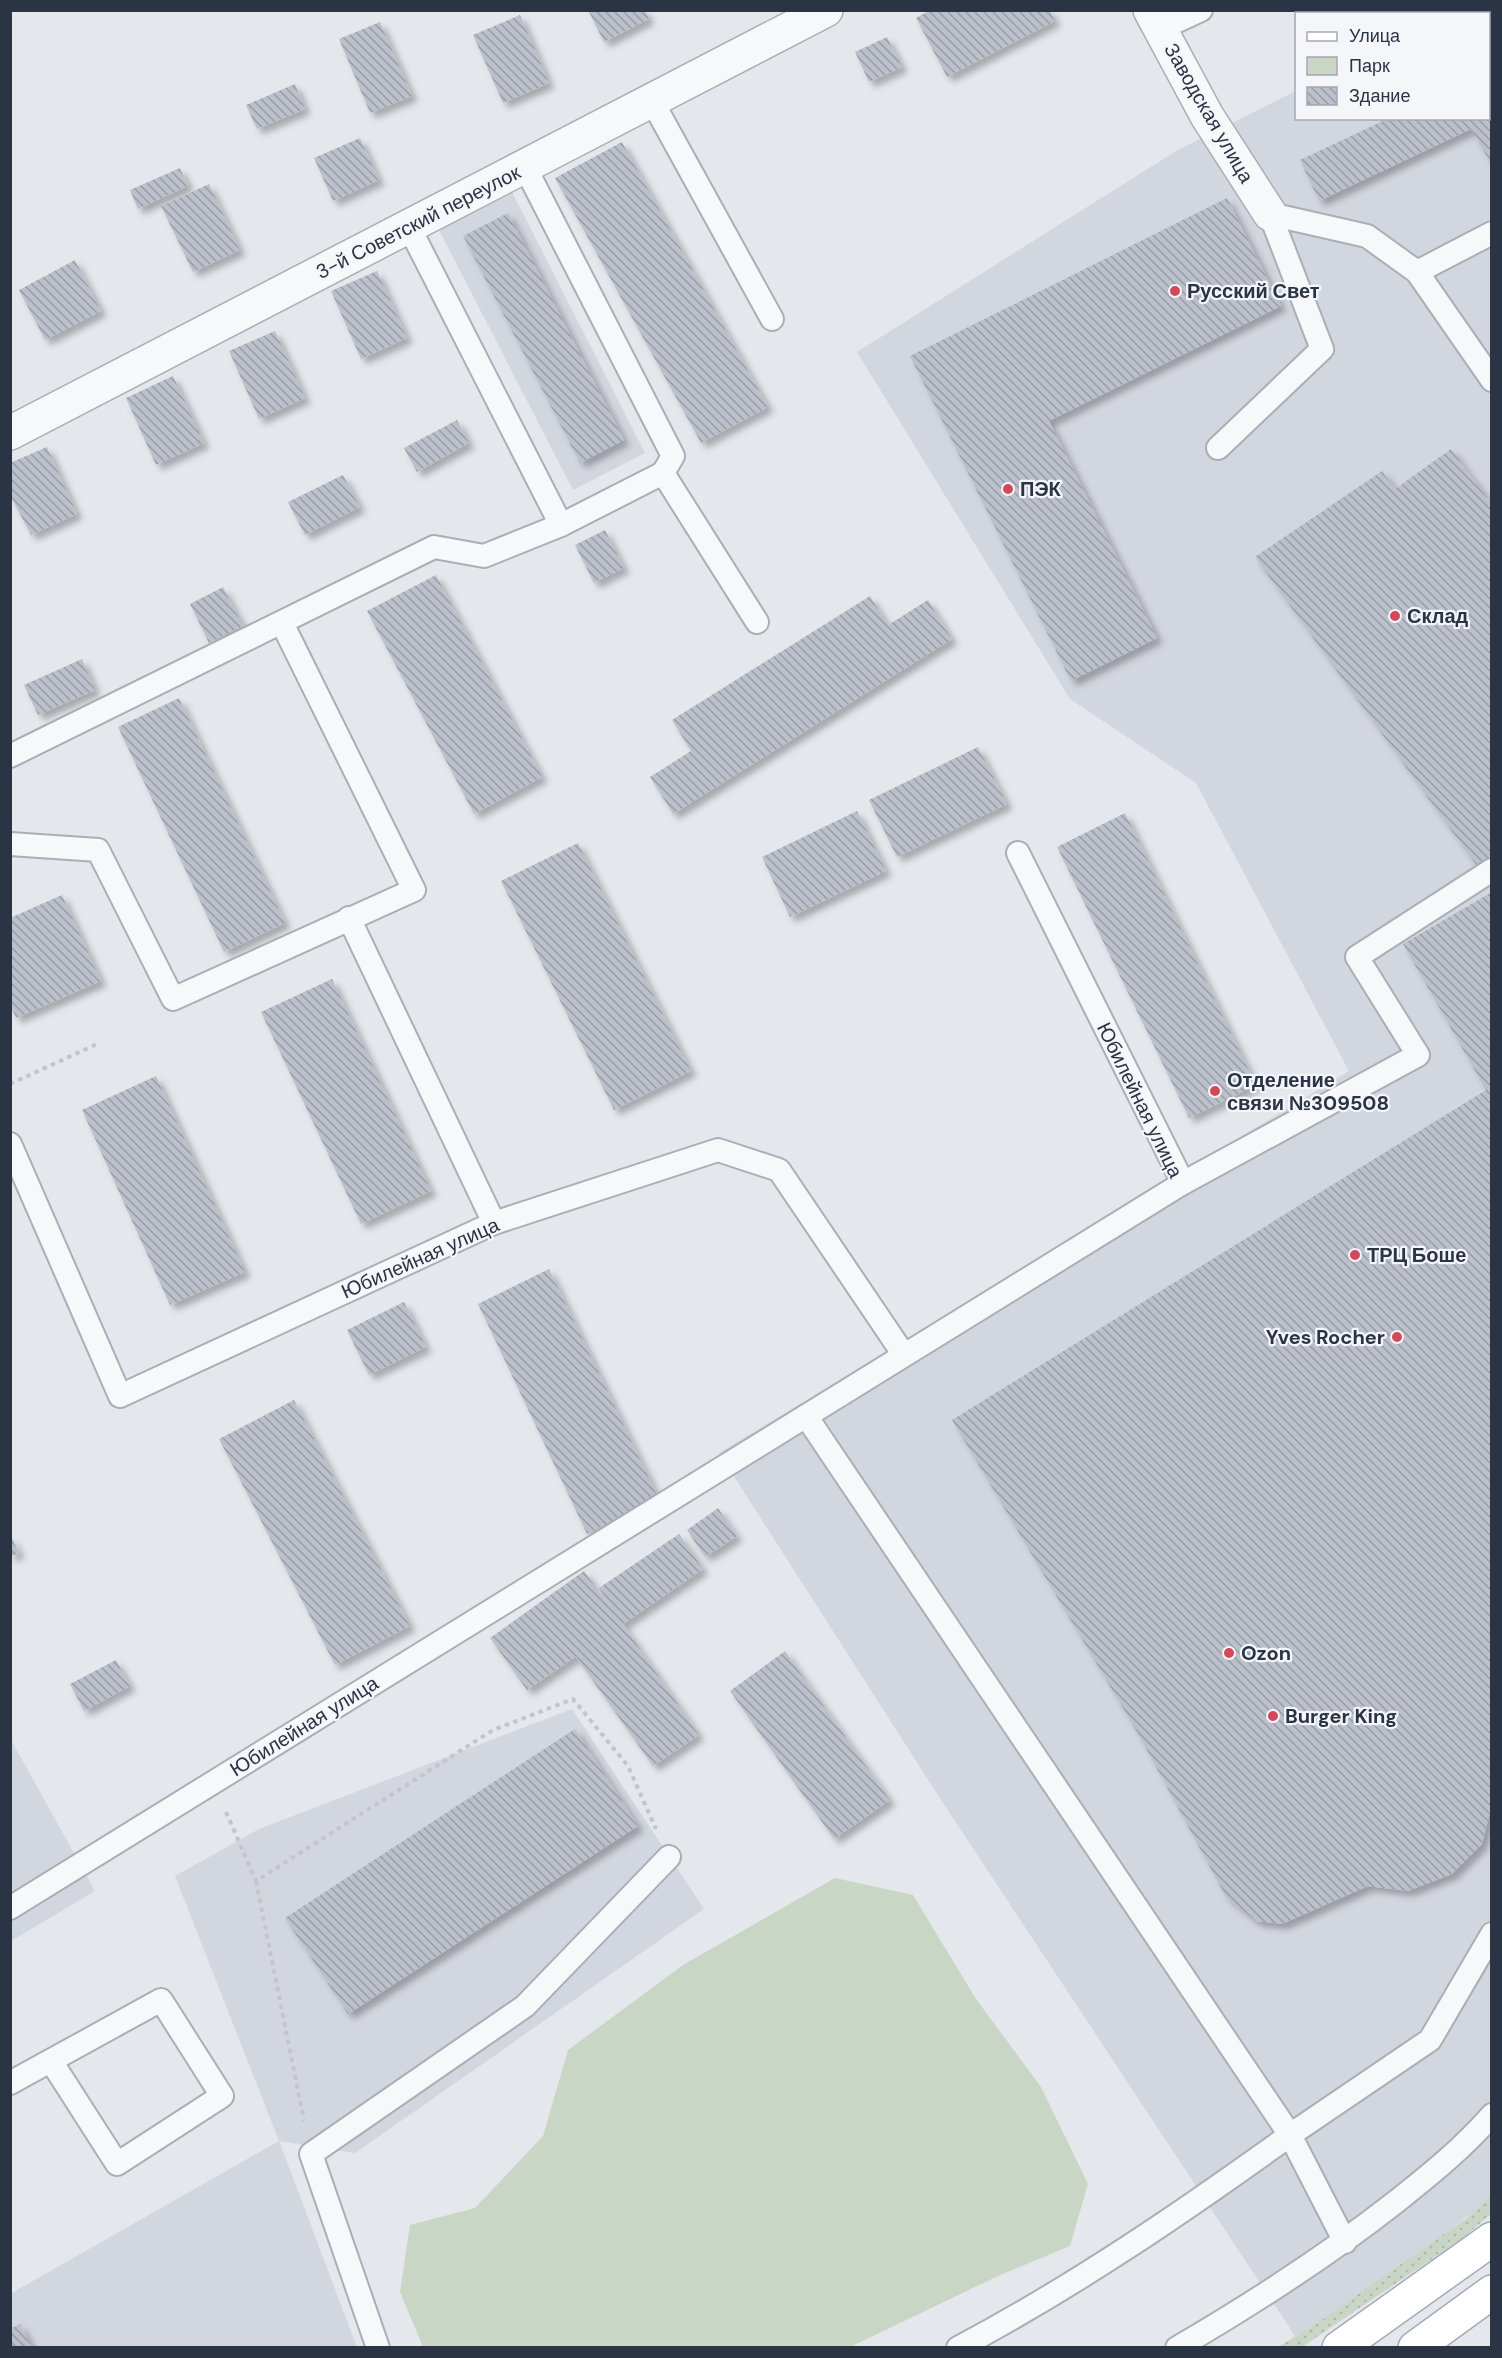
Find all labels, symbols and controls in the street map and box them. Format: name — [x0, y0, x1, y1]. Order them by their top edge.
legend — [1295, 12, 1490, 120]
text: Улица — [1349, 24, 1401, 48]
street label: Заводская улица — [1158, 38, 1260, 188]
text: Парк — [1349, 54, 1390, 78]
text: Здание — [1349, 84, 1410, 108]
street label: 3-й Советский переулок — [311, 159, 525, 285]
place label: Русский Свет — [1187, 278, 1320, 304]
marker: Русский Свет — [1168, 284, 1182, 298]
place label: ПЭК — [1020, 476, 1062, 502]
marker: ПЭК — [1001, 482, 1015, 496]
place label: Склад — [1407, 603, 1469, 629]
marker: Склад — [1388, 609, 1402, 623]
street label: Юбилейная улица — [1091, 1018, 1189, 1183]
place label: Отделение связи №309508 — [1227, 1067, 1389, 1116]
marker: Отделение связи №309508 — [1208, 1084, 1222, 1098]
street label: Юбилейная улица — [337, 1211, 504, 1304]
place label: ТРЦ Боше — [1367, 1242, 1466, 1268]
marker: ТРЦ Боше — [1348, 1248, 1362, 1262]
place label: Yves Rocher — [1266, 1324, 1385, 1350]
marker: Yves Rocher — [1390, 1330, 1404, 1344]
place label: Ozon — [1241, 1640, 1291, 1666]
marker: Ozon — [1222, 1646, 1236, 1660]
street label: Юбилейная улица — [225, 1669, 384, 1782]
place label: Burger King — [1285, 1703, 1397, 1729]
marker: Burger King — [1266, 1709, 1280, 1723]

